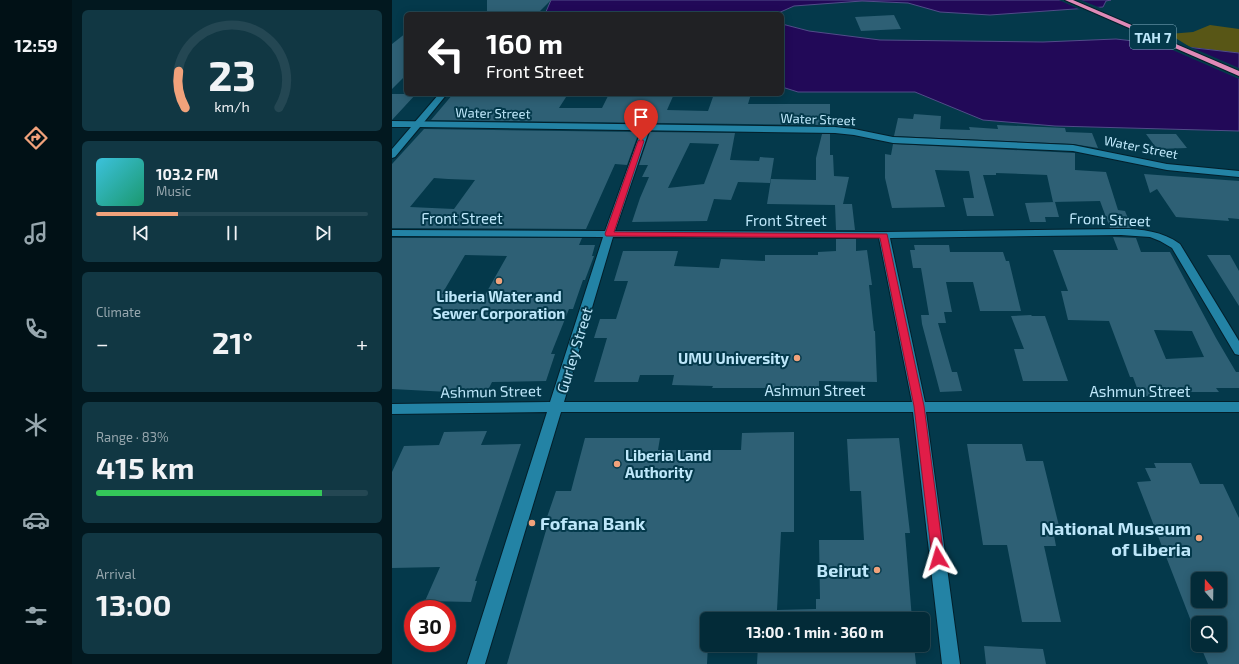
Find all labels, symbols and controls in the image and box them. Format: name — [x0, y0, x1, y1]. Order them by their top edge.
road number: TAH 7 — [1130, 25, 1176, 49]
text: 160 m — [486, 26, 563, 60]
icon: left — [420, 28, 472, 80]
text: 12:59 — [14, 34, 58, 56]
text: 23 — [208, 49, 256, 99]
text: Front Street — [486, 60, 584, 82]
text: km/h — [214, 98, 250, 115]
pin — [624, 100, 658, 141]
street label: Water Street — [455, 104, 531, 122]
icon: arrive — [630, 106, 652, 128]
street label: Water Street — [780, 110, 856, 128]
icon: directions — [22, 124, 50, 152]
street label: Water Street — [1103, 132, 1179, 162]
text: 103.2 FM — [156, 165, 218, 183]
text: Music — [156, 183, 191, 199]
street label: Front Street — [421, 209, 503, 227]
street label: Front Street — [1069, 209, 1151, 229]
street label: Front Street — [745, 211, 827, 229]
icon: music — [22, 219, 50, 247]
icon: previous — [130, 222, 152, 244]
icon: pause — [221, 222, 243, 244]
icon: next — [312, 222, 334, 244]
marker: Liberia Water and Sewer Corporation — [494, 276, 504, 286]
place label: Liberia Water and Sewer Corporation — [433, 287, 565, 322]
text: Climate — [96, 304, 141, 320]
street label: Gurley Street — [552, 305, 596, 395]
icon: phone — [22, 315, 50, 343]
text: 21° — [212, 324, 253, 360]
text: − — [96, 330, 109, 356]
text: + — [356, 330, 368, 356]
place label: UMU University — [678, 349, 789, 368]
marker: UMU University — [792, 353, 802, 363]
street label: Ashmun Street — [440, 381, 542, 401]
street label: Ashmun Street — [764, 381, 866, 399]
street label: Ashmun Street — [1089, 382, 1191, 400]
icon: climate — [22, 411, 50, 439]
text: Range · 83% — [96, 429, 169, 445]
place label: Liberia Land Authority — [625, 446, 711, 482]
text: 415 km — [96, 449, 194, 485]
marker: Liberia Land Authority — [612, 459, 622, 469]
icon: car — [22, 506, 50, 534]
place label: Fofana Bank — [540, 512, 645, 534]
place label: National Museum of Liberia — [1041, 517, 1191, 560]
marker: Fofana Bank — [527, 518, 537, 528]
marker: National Museum of Liberia — [1194, 533, 1204, 543]
position arrow — [917, 537, 959, 579]
place label: Beirut — [817, 559, 870, 581]
marker: Beirut — [872, 565, 882, 575]
text: Arrival — [96, 566, 136, 582]
north arrow — [1191, 572, 1227, 608]
map controls — [1191, 572, 1227, 652]
text: 13:00 — [96, 586, 172, 622]
speed limit sign: 30 — [404, 600, 456, 652]
icon: filters — [22, 602, 50, 630]
button: search — [1191, 616, 1227, 652]
text: 13:00 · 1 min · 360 m — [746, 623, 884, 641]

